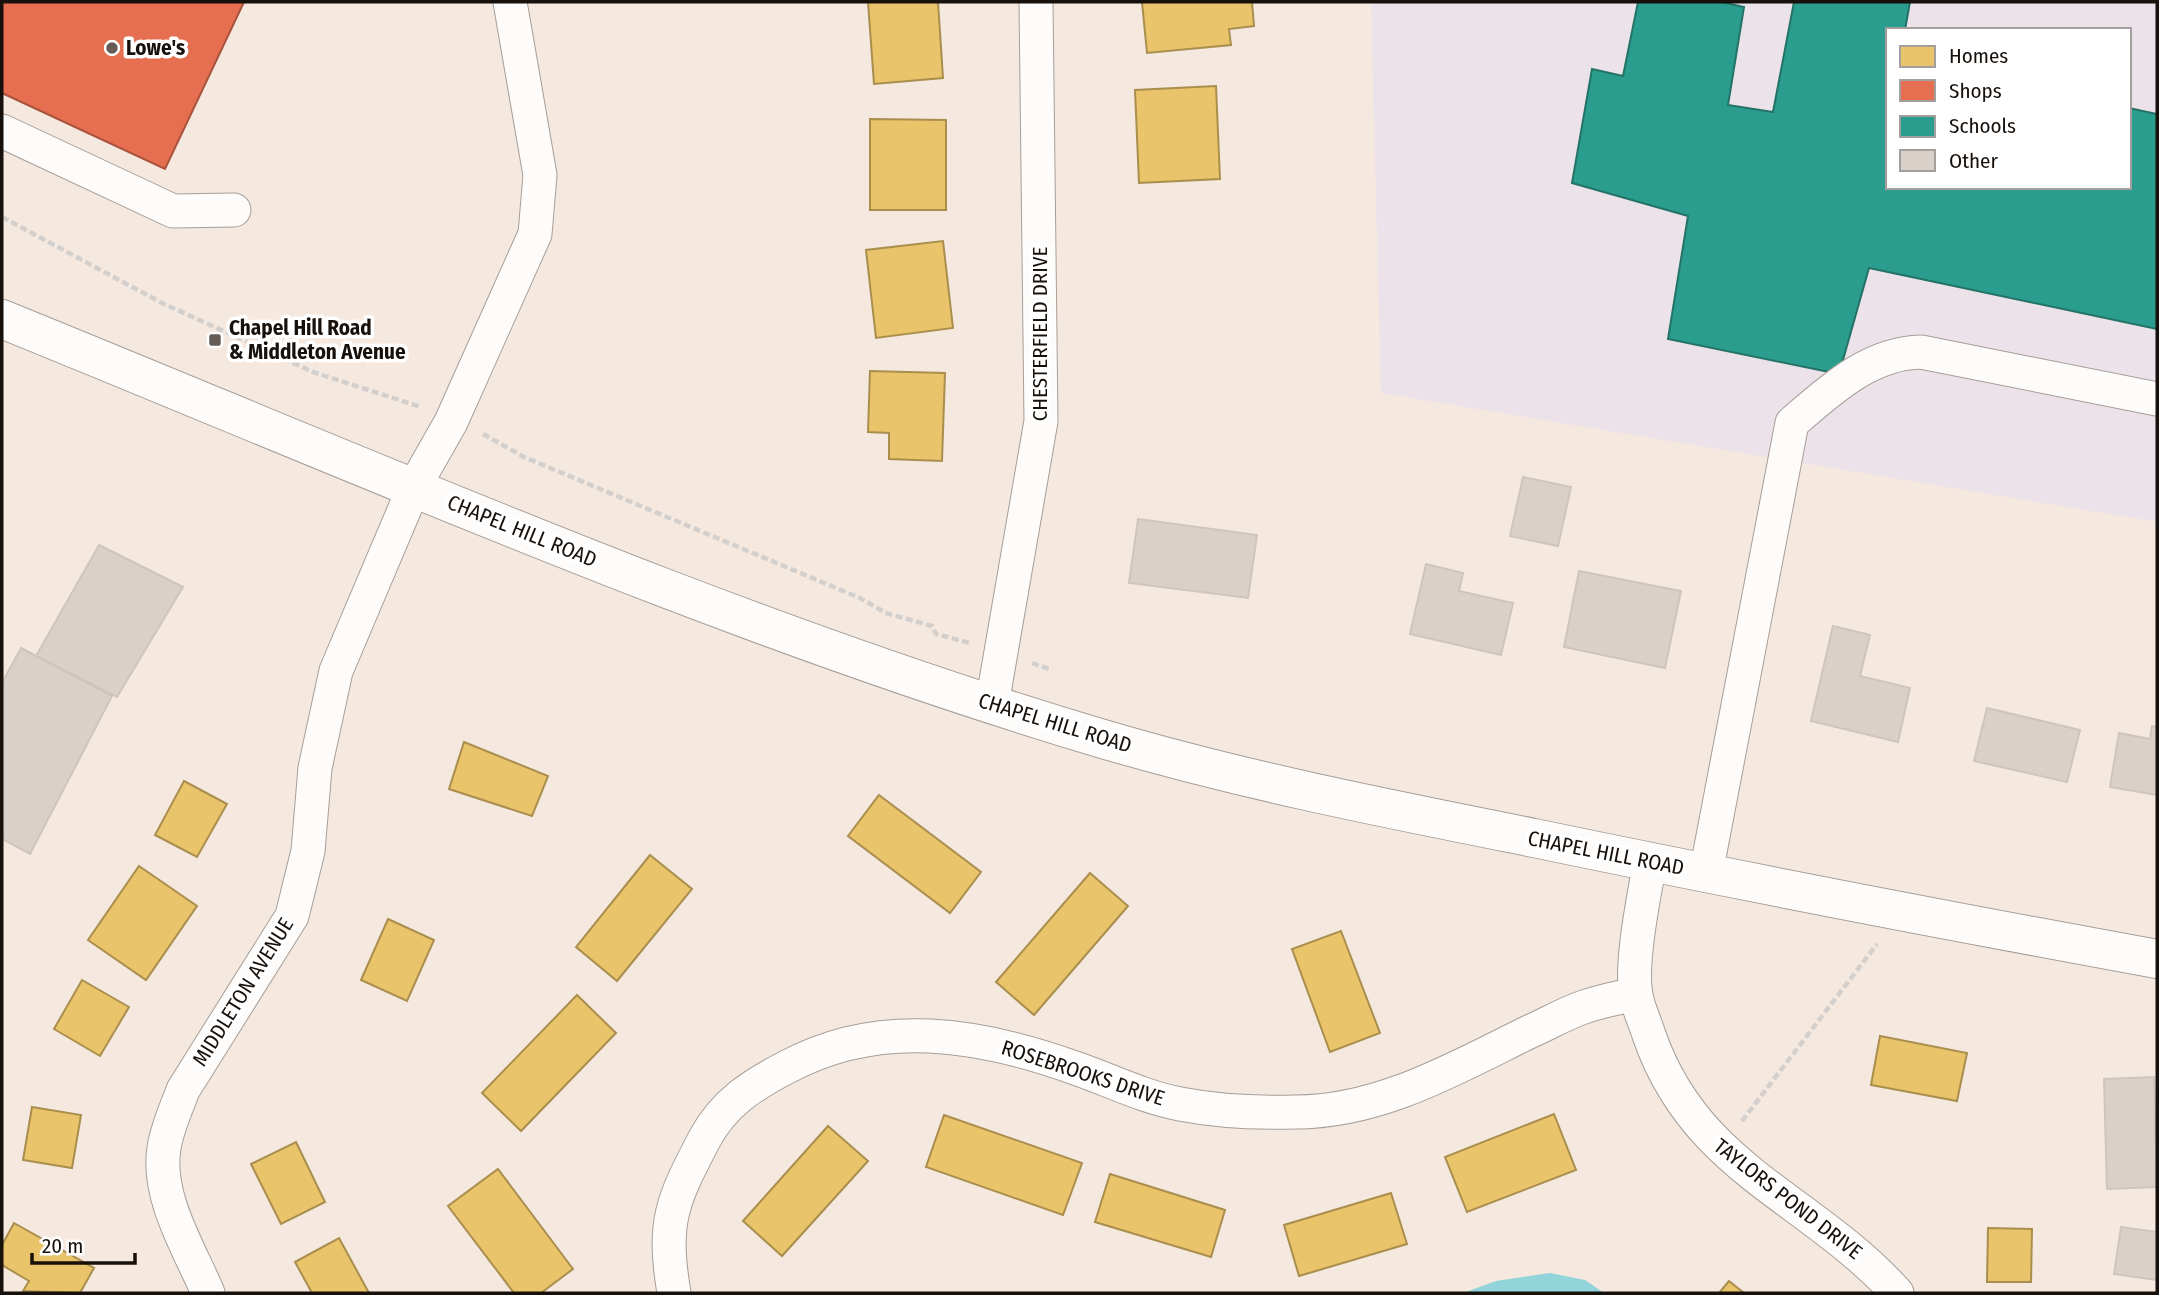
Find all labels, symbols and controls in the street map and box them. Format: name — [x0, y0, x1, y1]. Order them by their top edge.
legend — [1886, 28, 2131, 189]
place label: Lowe's — [126, 35, 185, 61]
marker: Lowe's — [104, 40, 120, 56]
text: Homes — [1949, 43, 2008, 69]
text: Shops — [1949, 78, 2002, 104]
text: Schools — [1949, 113, 2016, 139]
text: Other — [1949, 148, 1998, 174]
street label: CHESTERFIELD DRIVE — [1027, 247, 1053, 421]
place label: Chapel Hill Road & Middleton Avenue — [229, 315, 406, 365]
marker: Chapel Hill Road & Middleton Avenue — [207, 332, 223, 348]
street label: CHAPEL HILL ROAD — [444, 489, 600, 573]
street label: CHAPEL HILL ROAD — [975, 687, 1135, 759]
street label: CHAPEL HILL ROAD — [1526, 825, 1686, 881]
street label: MIDDLETON AVENUE — [187, 913, 299, 1071]
street label: ROSEBROOKS DRIVE — [998, 1034, 1168, 1112]
street label: TAYLORS POND DRIVE — [1709, 1133, 1867, 1265]
scale bar — [32, 1222, 135, 1266]
text: 20 m — [42, 1233, 83, 1259]

